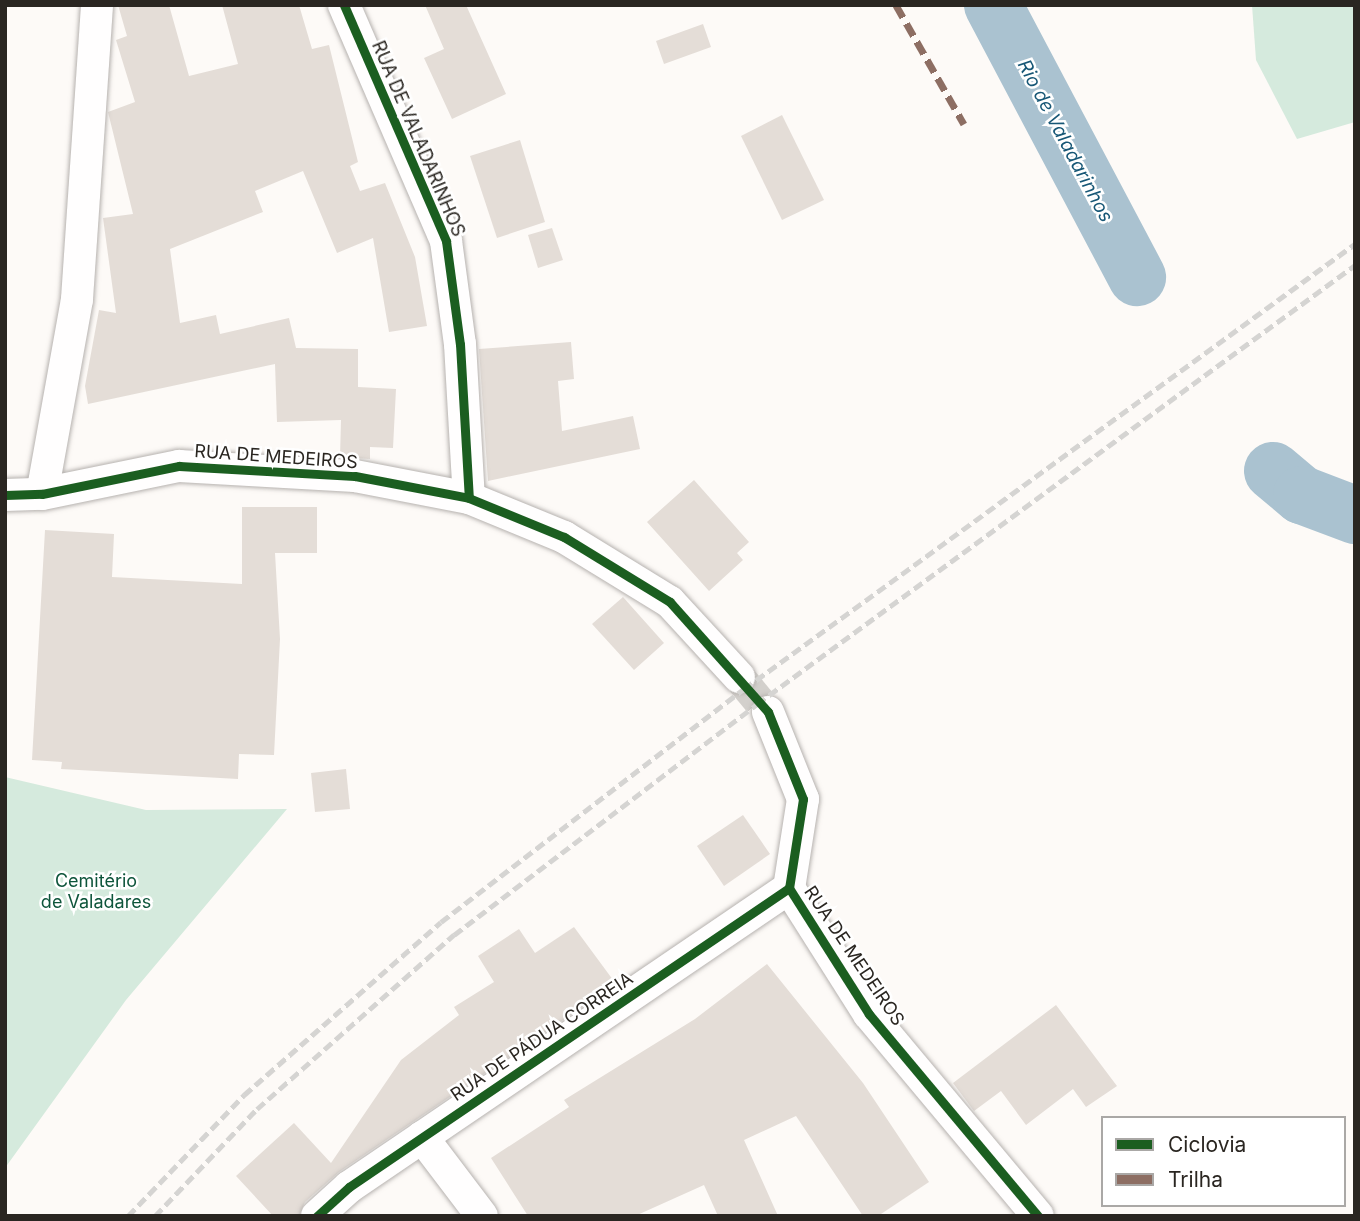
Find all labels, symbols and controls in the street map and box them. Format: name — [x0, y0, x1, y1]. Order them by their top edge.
street label: RUA DE VALADARINHOS — [367, 38, 469, 240]
water label: Rio de Valadarinhos — [1012, 56, 1118, 226]
street label: RUA DE MEDEIROS — [194, 441, 358, 473]
park label: Cemitério de Valadares — [41, 871, 151, 914]
street label: RUA DE MEDEIROS — [799, 882, 909, 1030]
street label: RUA DE PÁDUA CORREIA — [447, 968, 637, 1106]
legend — [1101, 1116, 1346, 1207]
text: Ciclovia — [1168, 1132, 1246, 1157]
text: Trilha — [1168, 1167, 1223, 1192]

